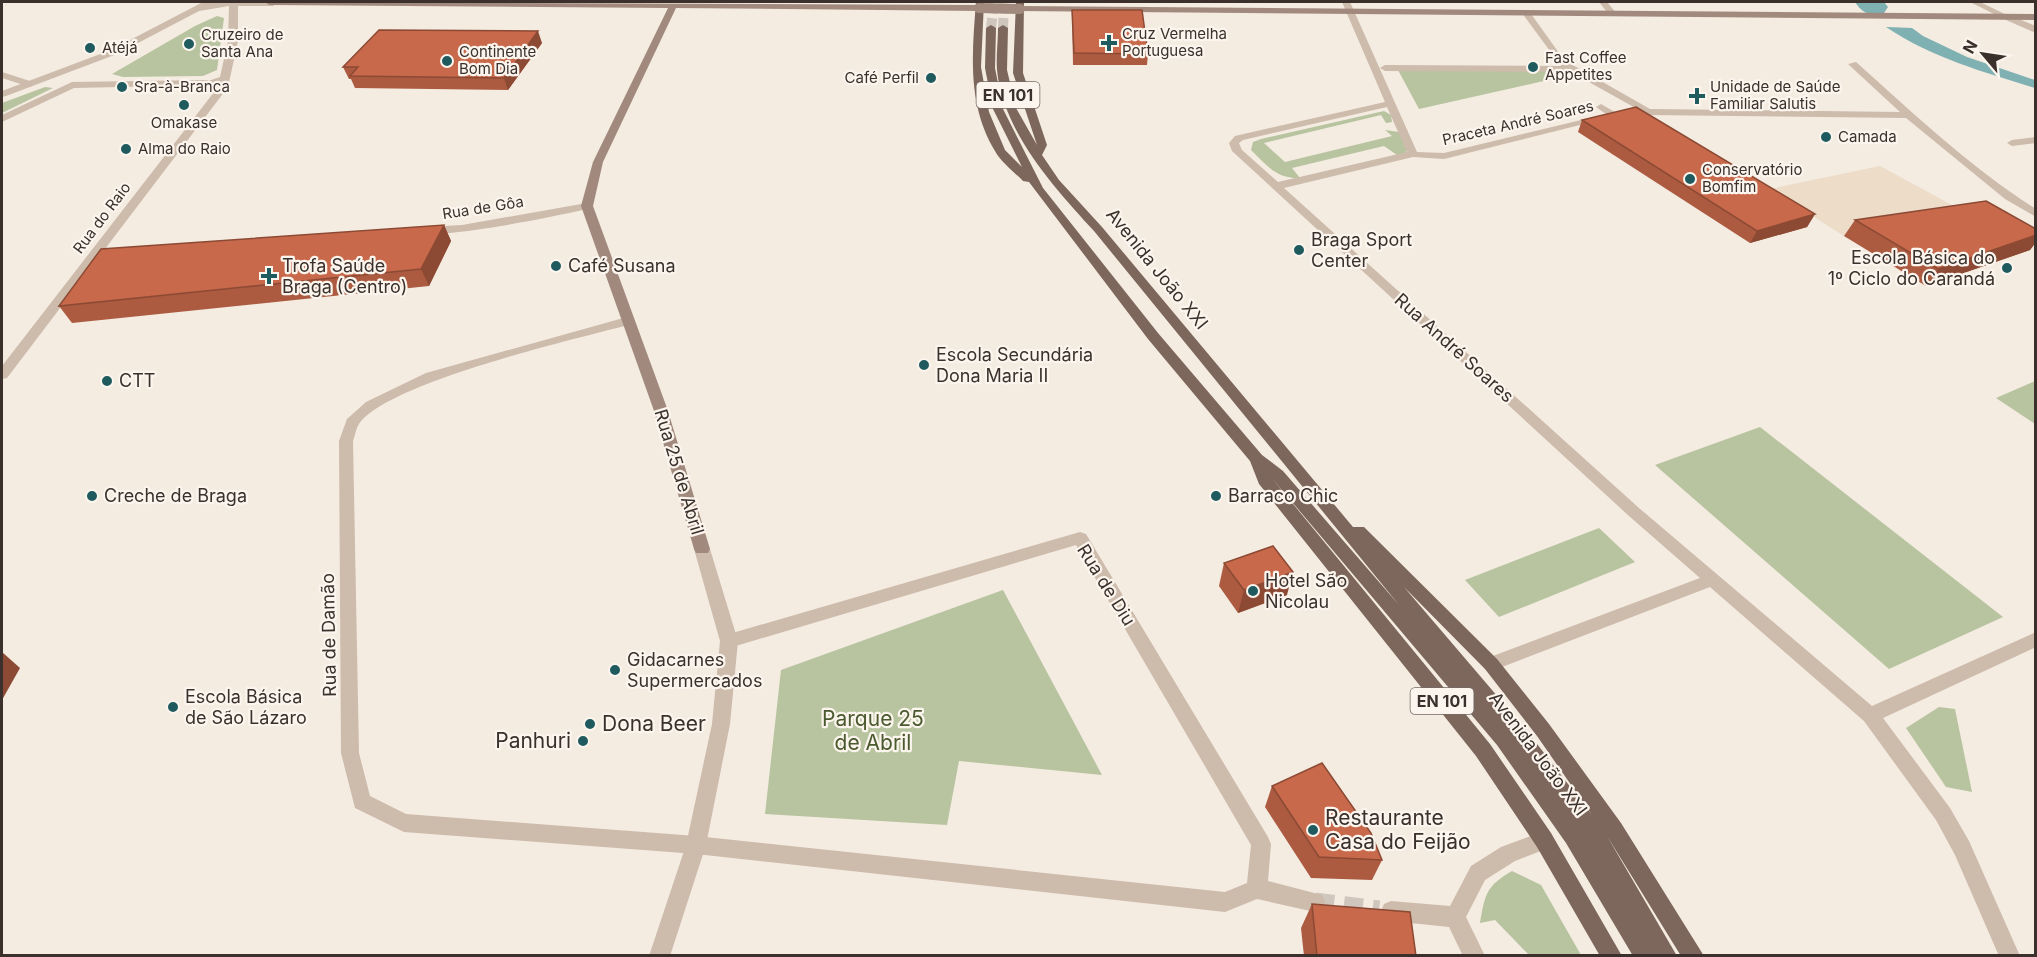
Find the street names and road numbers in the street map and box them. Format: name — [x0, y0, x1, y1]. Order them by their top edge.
road number: EN 101 — [976, 82, 1040, 108]
street label: Praceta André Soares — [1440, 96, 1595, 149]
street label: Rua do Raio — [69, 178, 135, 257]
street label: Rua de Gôa — [441, 192, 525, 223]
street label: Avenida João XXI — [1102, 204, 1213, 333]
street label: Rua André Soares — [1391, 289, 1518, 406]
street label: Rua 25 de Abril — [650, 407, 709, 537]
street label: Rua de Diu — [1073, 540, 1140, 629]
street label: Rua de Damão — [317, 573, 340, 697]
road number: EN 101 — [1410, 688, 1474, 714]
street label: Avenida João XXI — [1485, 688, 1592, 820]

